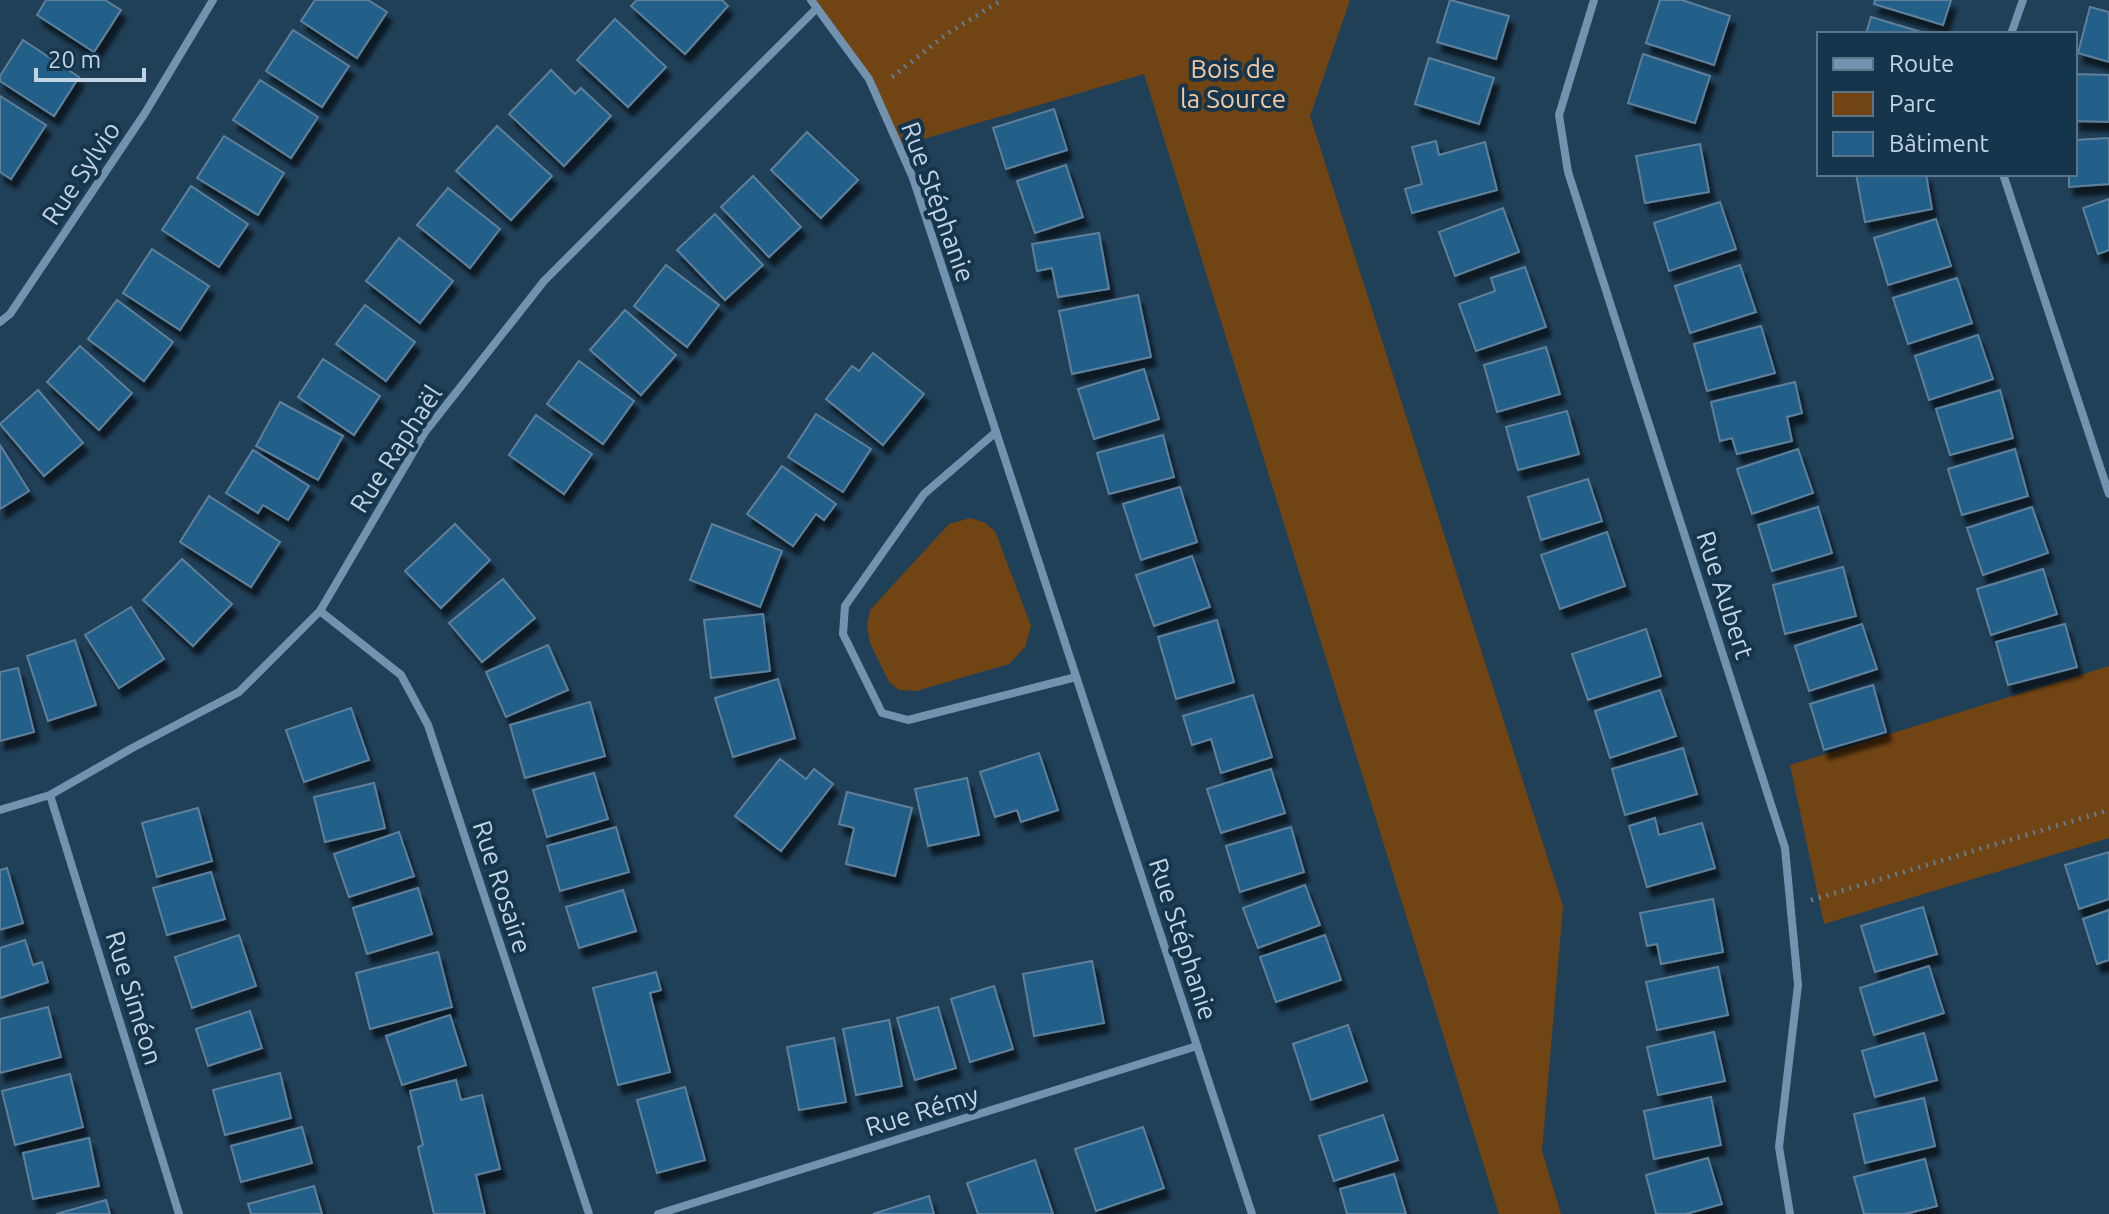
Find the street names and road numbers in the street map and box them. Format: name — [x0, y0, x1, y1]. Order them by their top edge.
street label: Rue Sylvio — [36, 116, 126, 230]
street label: Rue Stéphanie — [896, 118, 981, 286]
street label: Rue Raphaël — [344, 380, 447, 518]
street label: Rue Aubert — [1691, 527, 1760, 662]
street label: Rue Rosaire — [467, 817, 538, 957]
street label: Rue Stéphanie — [1144, 854, 1223, 1023]
street label: Rue Siméon — [100, 928, 169, 1068]
street label: Rue Rémy — [862, 1080, 982, 1141]

